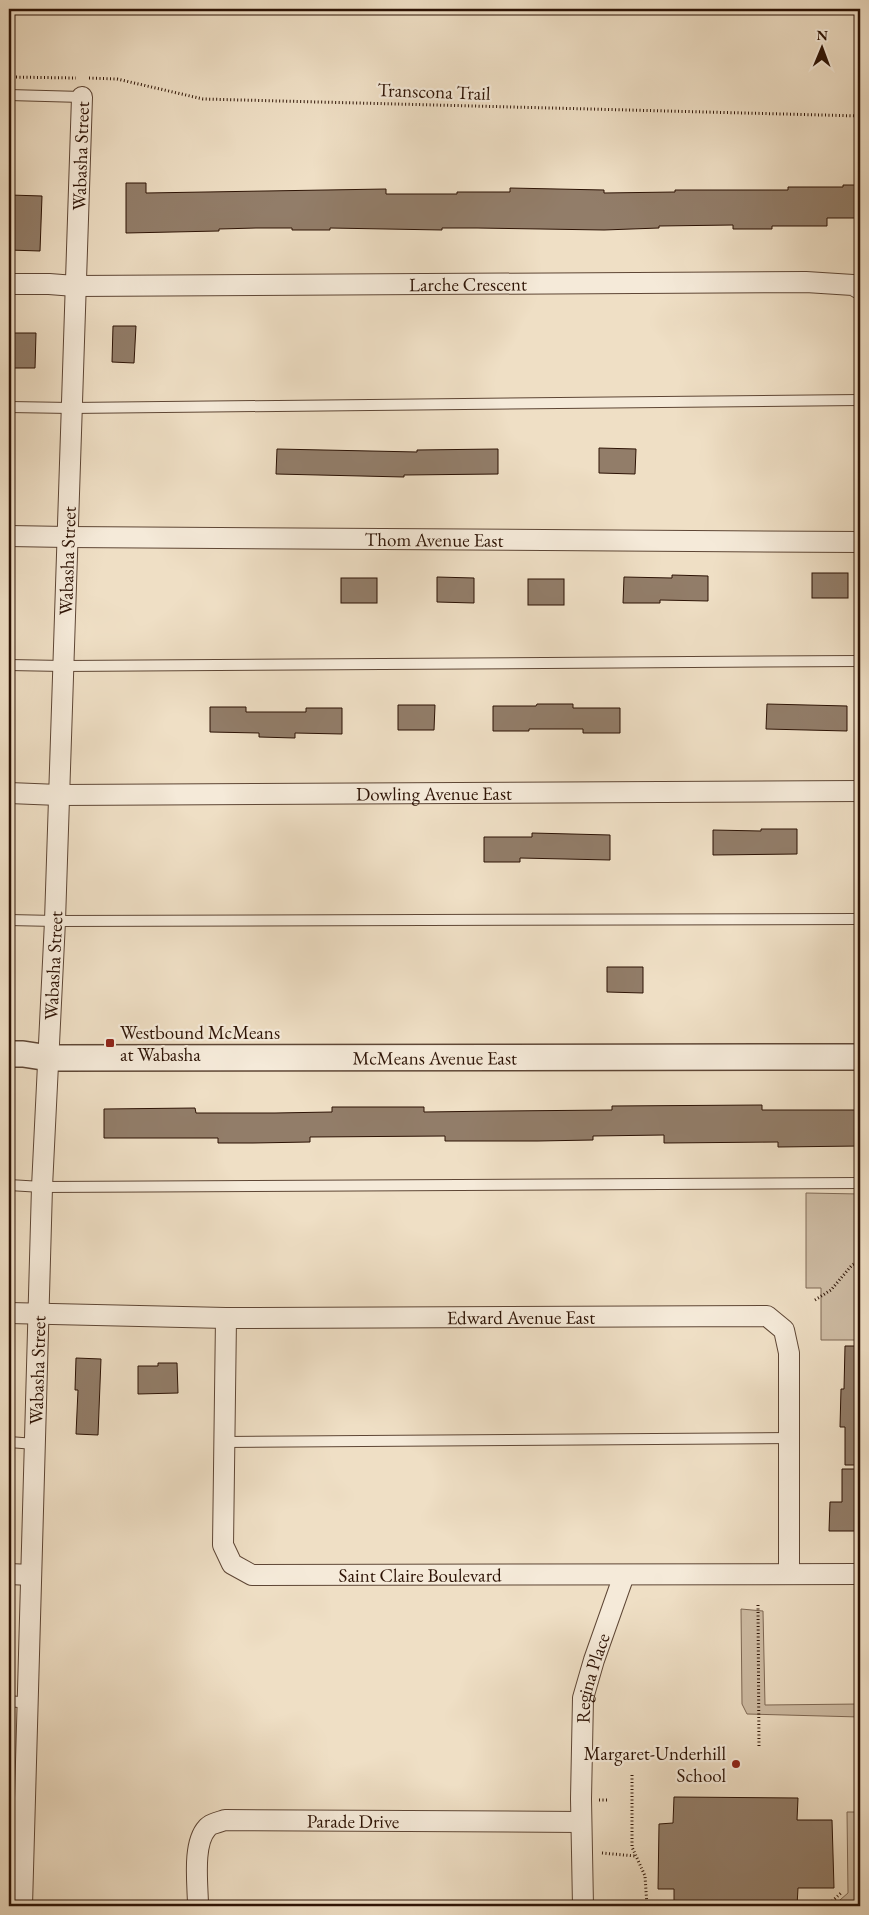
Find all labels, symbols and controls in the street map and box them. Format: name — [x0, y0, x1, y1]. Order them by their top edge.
north arrow — [796, 22, 846, 72]
text: N — [816, 26, 829, 44]
street label: Transcona Trail — [377, 77, 491, 106]
street label: Wabasha Street — [66, 101, 95, 211]
street label: Larche Crescent — [409, 272, 527, 297]
street label: Wabasha Street — [53, 506, 82, 616]
street label: Thom Avenue East — [364, 527, 504, 553]
street label: Dowling Avenue East — [356, 781, 512, 807]
street label: Wabasha Street — [38, 911, 68, 1021]
place label: Westbound McMeans at Wabasha — [120, 1020, 280, 1067]
marker: Westbound McMeans at Wabasha — [104, 1037, 116, 1049]
street label: McMeans Avenue East — [352, 1045, 517, 1071]
street label: Edward Avenue East — [447, 1305, 595, 1330]
street label: Wabasha Street — [23, 1315, 51, 1425]
street label: Saint Claire Boulevard — [339, 1563, 502, 1588]
street label: Regina Place — [570, 1630, 616, 1724]
place label: Margaret-Underhill School — [584, 1741, 726, 1788]
marker: Margaret-Underhill School — [730, 1758, 742, 1770]
street label: Parade Drive — [307, 1808, 399, 1834]

